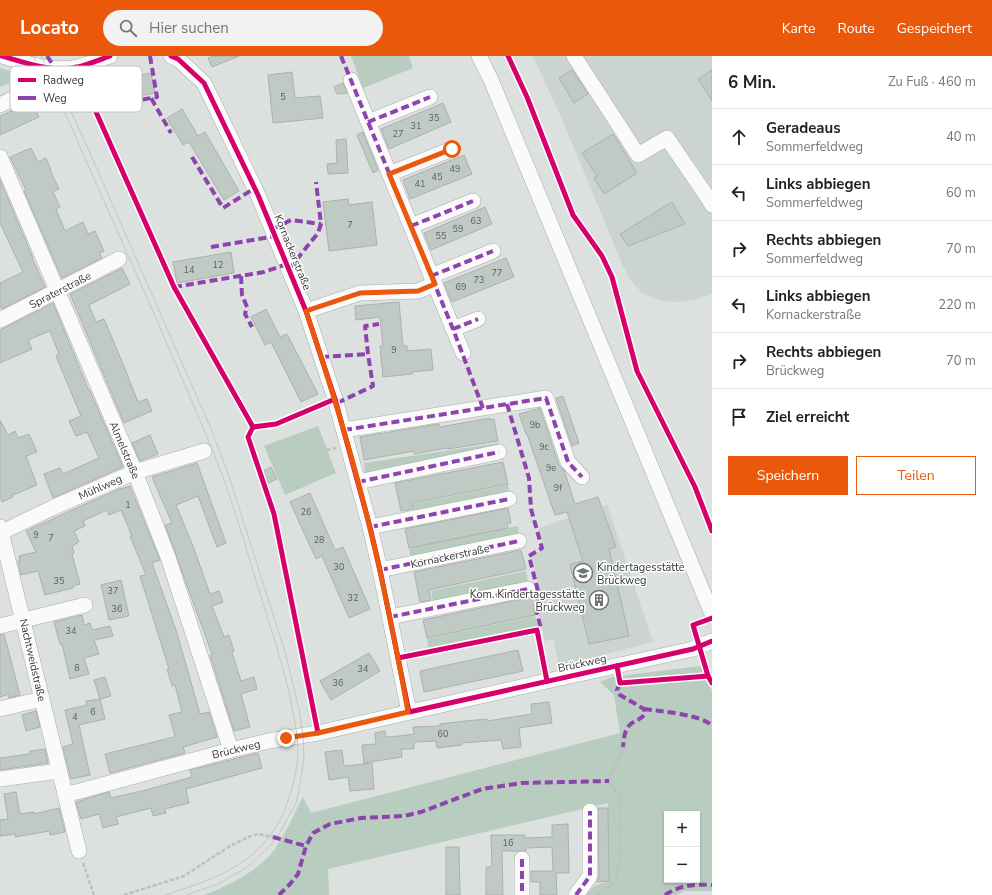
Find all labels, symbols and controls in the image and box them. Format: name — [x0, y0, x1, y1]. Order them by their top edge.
search box — [103, 10, 383, 46]
text: Locato — [20, 15, 79, 41]
icon: search — [117, 17, 139, 39]
text: Hier suchen — [149, 18, 229, 38]
text: Karte — [782, 19, 816, 38]
text: Route — [838, 19, 875, 38]
text: Gespeichert — [897, 19, 972, 38]
legend — [10, 66, 142, 112]
text: 6 Min. — [728, 71, 776, 94]
text: Radweg — [43, 73, 84, 88]
text: Zu Fuß · 460 m — [888, 73, 976, 91]
text: Weg — [43, 91, 67, 106]
house number: 5 — [280, 91, 286, 103]
house number: 35 — [429, 112, 439, 124]
text: Geradeaus — [766, 118, 841, 138]
house number: 31 — [411, 120, 421, 132]
icon: ahead — [728, 126, 750, 148]
house number: 27 — [393, 128, 403, 140]
text: 40 m — [946, 128, 976, 146]
text: Sommerfeldweg — [766, 138, 863, 156]
route start — [443, 140, 461, 158]
house number: 49 — [450, 163, 460, 175]
house number: 45 — [432, 171, 442, 183]
text: Links abbiegen — [766, 174, 870, 194]
house number: 41 — [415, 178, 425, 190]
icon: left — [728, 182, 750, 204]
text: 60 m — [946, 184, 976, 202]
text: Sommerfeldweg — [766, 194, 863, 212]
street label: Kornackerstraße — [271, 212, 315, 292]
house number: 63 — [471, 215, 481, 227]
house number: 7 — [347, 219, 353, 231]
house number: 59 — [453, 223, 463, 235]
house number: 55 — [436, 230, 446, 242]
text: Rechts abbiegen — [766, 230, 881, 250]
icon: right — [728, 238, 750, 260]
text: 70 m — [946, 240, 976, 258]
text: Sommerfeldweg — [766, 250, 863, 268]
house number: 12 — [213, 259, 223, 271]
house number: 14 — [184, 264, 195, 276]
house number: 77 — [492, 267, 502, 279]
street label: Spraterstraße — [27, 268, 94, 313]
house number: 73 — [474, 274, 484, 286]
house number: 69 — [456, 281, 466, 293]
text: Links abbiegen — [766, 286, 870, 306]
icon: left — [728, 294, 750, 316]
text: 220 m — [938, 296, 976, 314]
text: Kornackerstraße — [766, 306, 861, 324]
text: Rechts abbiegen — [766, 342, 881, 362]
house number: 9 — [391, 344, 397, 356]
icon: right — [728, 350, 750, 372]
text: 70 m — [946, 352, 976, 370]
text: Brückweg — [766, 362, 824, 380]
icon: arrive — [728, 406, 750, 428]
text: Ziel erreicht — [766, 407, 849, 427]
street label: Almelstraße — [106, 419, 143, 481]
house number: 9b — [530, 419, 540, 431]
house number: 9c — [539, 441, 549, 453]
button: Speichern — [728, 456, 848, 495]
button: Teilen — [856, 456, 976, 495]
house number: 9e — [546, 462, 556, 474]
street label: Mühlweg — [76, 471, 124, 504]
house number: 9f — [554, 482, 563, 494]
house number: 1 — [125, 499, 131, 511]
house number: 26 — [301, 506, 311, 518]
house number: 9 — [33, 529, 39, 541]
house number: 7 — [48, 532, 54, 544]
house number: 28 — [314, 534, 324, 546]
street label: Kornackerstraße — [409, 541, 491, 572]
place label: Kindertagesstätte Brückweg — [597, 560, 685, 588]
house number: 30 — [334, 561, 344, 573]
school or university icon: Kindertagesstätte Brückweg — [572, 562, 594, 584]
house number: 35 — [54, 575, 64, 587]
house number: 37 — [108, 585, 118, 597]
place label: Kom. Kindertagesstätte Brückweg — [470, 587, 585, 615]
building icon: Kom. Kindertagesstätte Brückweg — [588, 589, 610, 611]
house number: 32 — [348, 592, 358, 604]
house number: 36 — [112, 603, 122, 615]
street label: Nachtweidstraße — [16, 617, 49, 703]
house number: 34 — [66, 625, 77, 637]
street label: Brückweg — [556, 651, 608, 676]
house number: 8 — [74, 662, 80, 674]
house number: 34 — [358, 663, 369, 675]
house number: 36 — [333, 677, 343, 689]
house number: 6 — [90, 706, 96, 718]
house number: 4 — [72, 711, 78, 723]
house number: 60 — [438, 728, 448, 740]
route end — [277, 729, 295, 747]
street label: Brückweg — [210, 736, 262, 763]
map controls — [664, 811, 700, 883]
button: + — [664, 811, 700, 847]
house number: 16 — [503, 837, 513, 849]
button: − — [664, 847, 700, 883]

